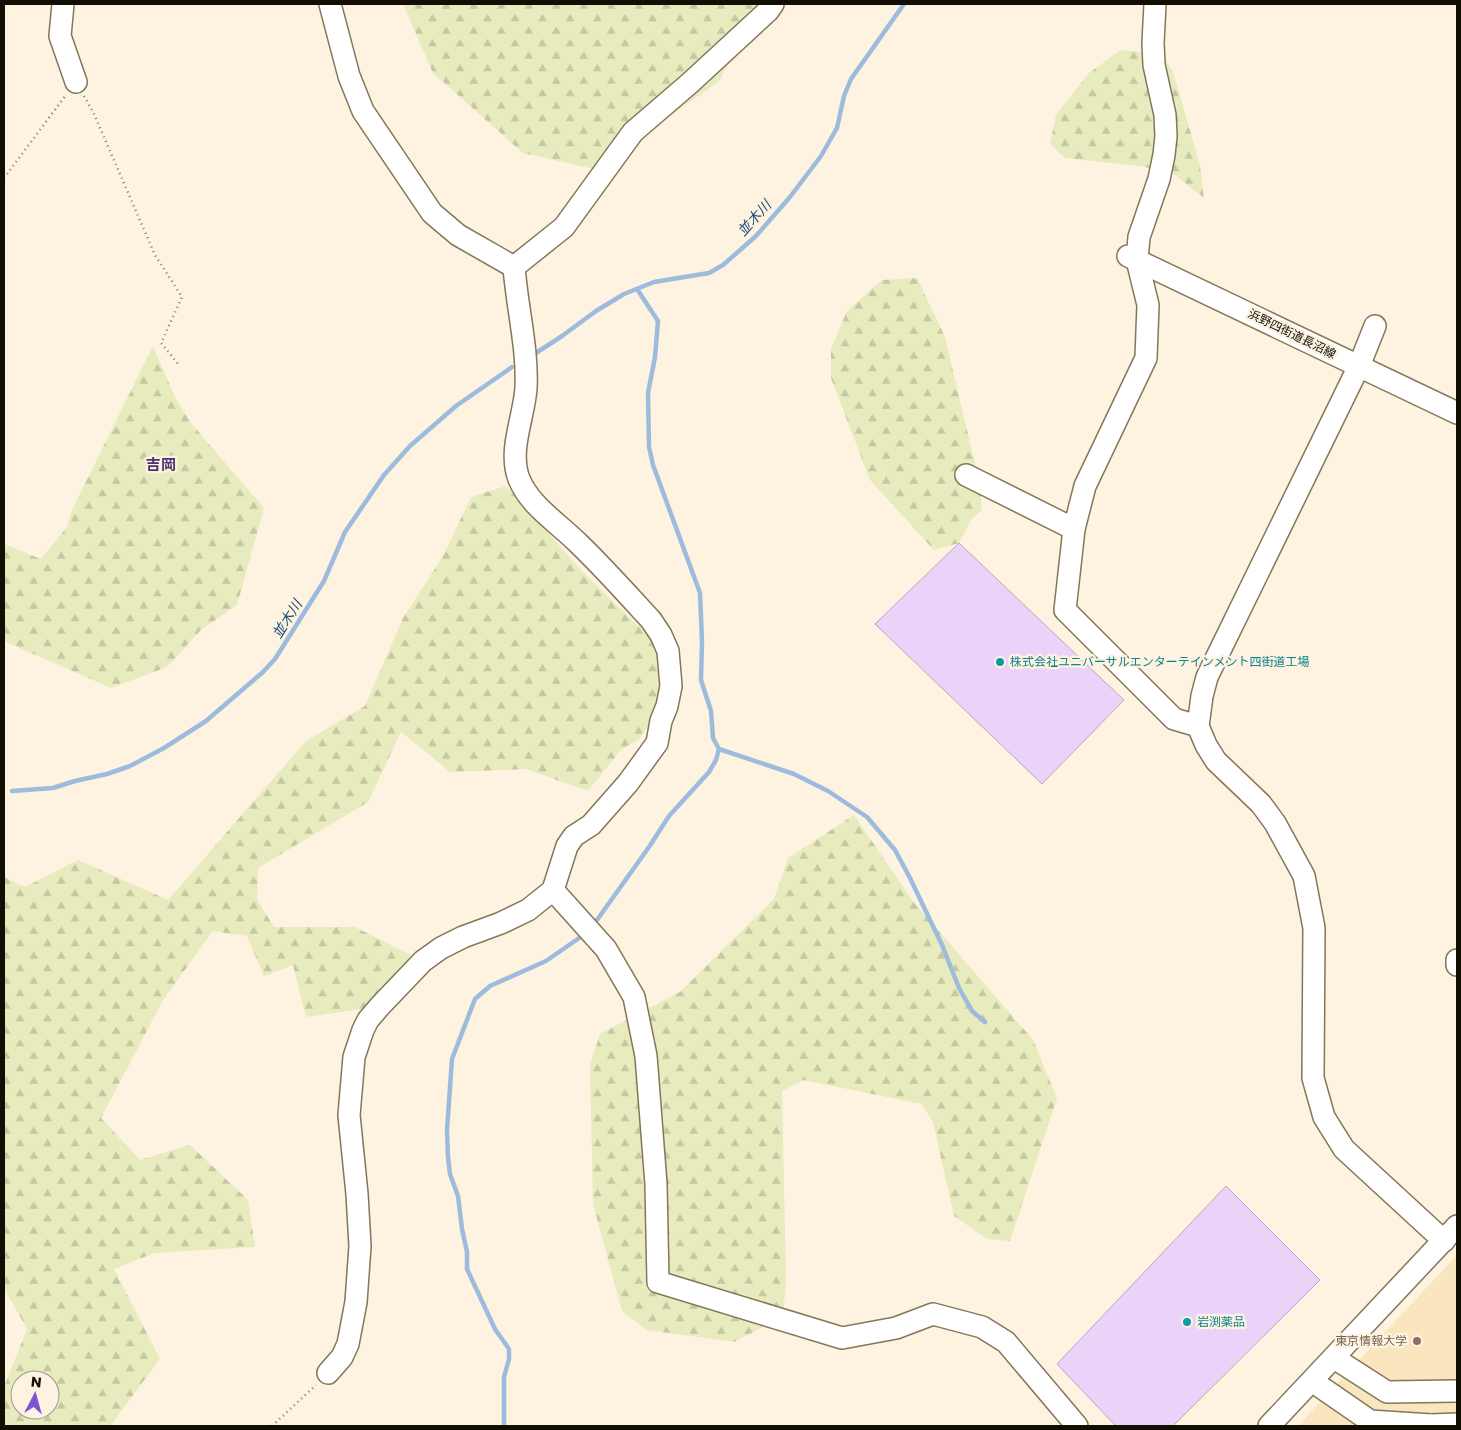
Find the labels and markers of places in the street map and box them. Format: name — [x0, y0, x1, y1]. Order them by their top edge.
place label: 株式会社ユニバーサルエンターテインメント四街道工場 — [1010, 653, 1309, 670]
marker: 株式会社ユニバーサルエンターテインメント四街道工場 — [994, 656, 1006, 668]
place label: 岩渕薬品 — [1197, 1313, 1245, 1330]
marker: 岩渕薬品 — [1181, 1316, 1193, 1328]
place label: 東京情報大学 — [1335, 1332, 1407, 1349]
marker: 東京情報大学 — [1411, 1335, 1423, 1347]

